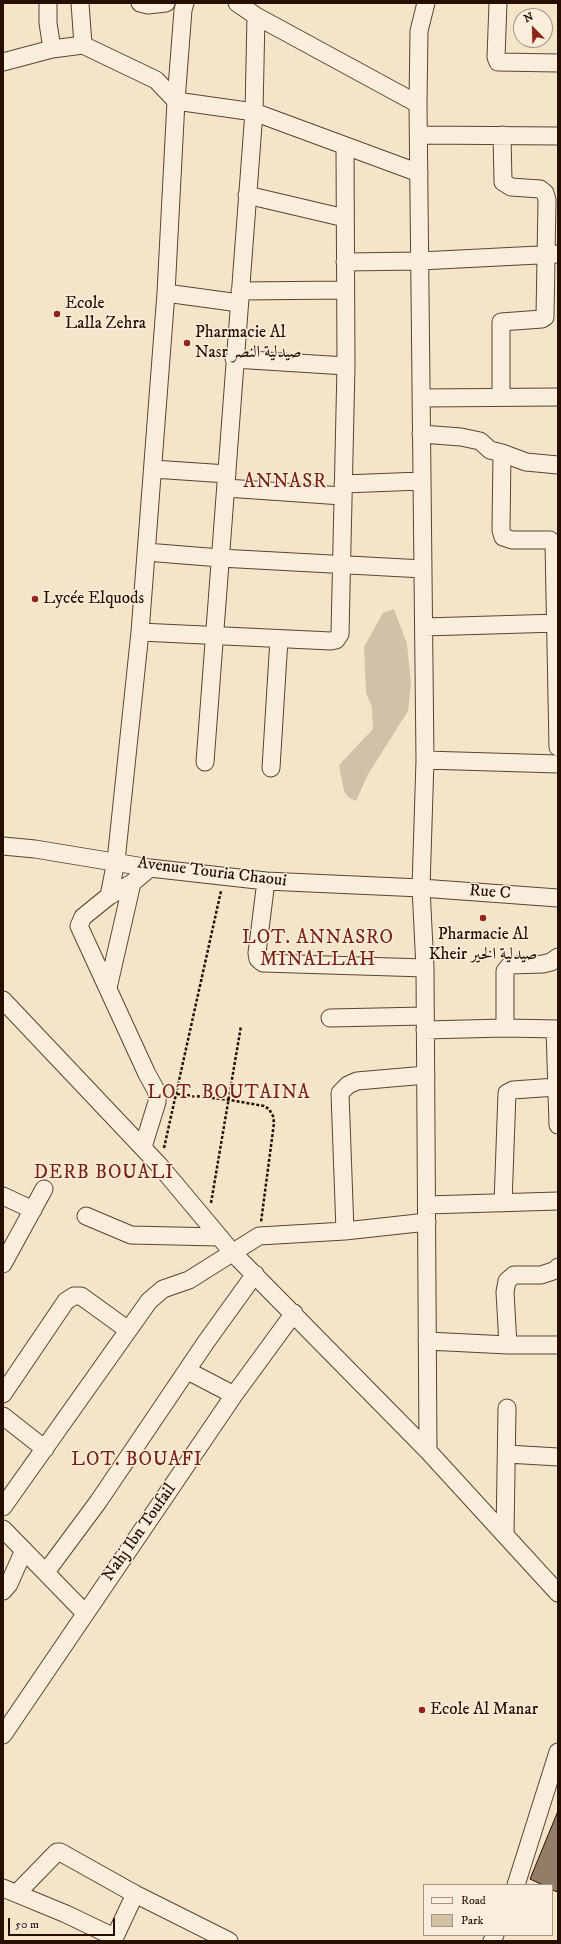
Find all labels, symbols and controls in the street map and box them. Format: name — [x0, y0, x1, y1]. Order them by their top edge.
north arrow — [513, 8, 553, 48]
text: N — [522, 10, 536, 26]
place label: Ecole Lalla Zehra — [65, 294, 146, 334]
marker: Ecole Lalla Zehra — [52, 309, 62, 319]
place label: Pharmacie Al Nasr صيدلية النصر — [195, 323, 302, 363]
marker: Pharmacie Al Nasr صيدلية النصر — [182, 338, 192, 348]
district label: ANNASR — [243, 472, 327, 494]
place label: Lycée Elquods — [43, 589, 144, 609]
marker: Lycée Elquods — [30, 594, 40, 604]
street label: Avenue Touria Chaoui — [136, 854, 288, 892]
street label: Rue C — [469, 881, 511, 905]
marker: Pharmacie Al Kheir صيدلية الخير — [478, 913, 488, 923]
place label: Pharmacie Al Kheir صيدلية الخير — [429, 925, 537, 965]
district label: LOT. ANNASRO MINALLAH — [242, 928, 394, 972]
district label: LOT. BOUTAINA — [147, 1083, 311, 1105]
district label: DERB BOUALI — [34, 1163, 174, 1185]
district label: LOT. BOUAFI — [71, 1450, 203, 1472]
street label: Nahj Ibn Toufail — [99, 1480, 181, 1586]
place label: Ecole Al Manar — [430, 1700, 538, 1720]
marker: Ecole Al Manar — [417, 1705, 427, 1715]
legend — [423, 1884, 553, 1936]
text: Road — [461, 1893, 486, 1908]
scale bar — [10, 1910, 117, 1936]
text: Park — [461, 1913, 483, 1928]
text: 50 m — [15, 1917, 39, 1932]

